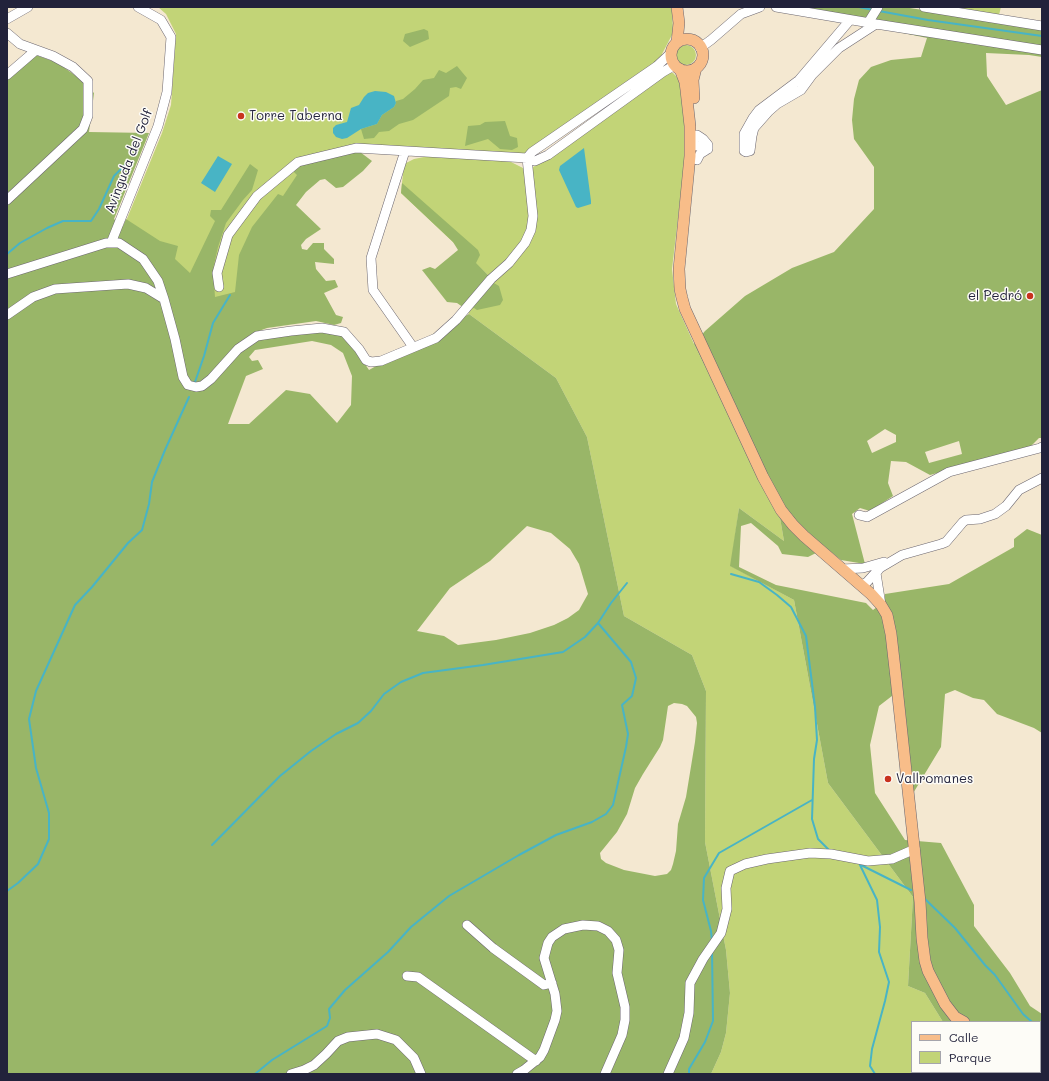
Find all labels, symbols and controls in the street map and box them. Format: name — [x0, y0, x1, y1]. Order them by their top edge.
street label: Avinguda del Golf — [102, 107, 156, 215]
place label: Torre Taberna — [249, 108, 343, 124]
marker: Torre Taberna — [236, 111, 246, 121]
place label: el Pedró — [968, 288, 1022, 304]
marker: el Pedró — [1025, 291, 1035, 301]
place label: Vallromanes — [896, 771, 973, 787]
marker: Vallromanes — [883, 774, 893, 784]
legend — [911, 1021, 1041, 1073]
text: Calle — [949, 1029, 979, 1045]
text: Parque — [949, 1049, 992, 1065]

